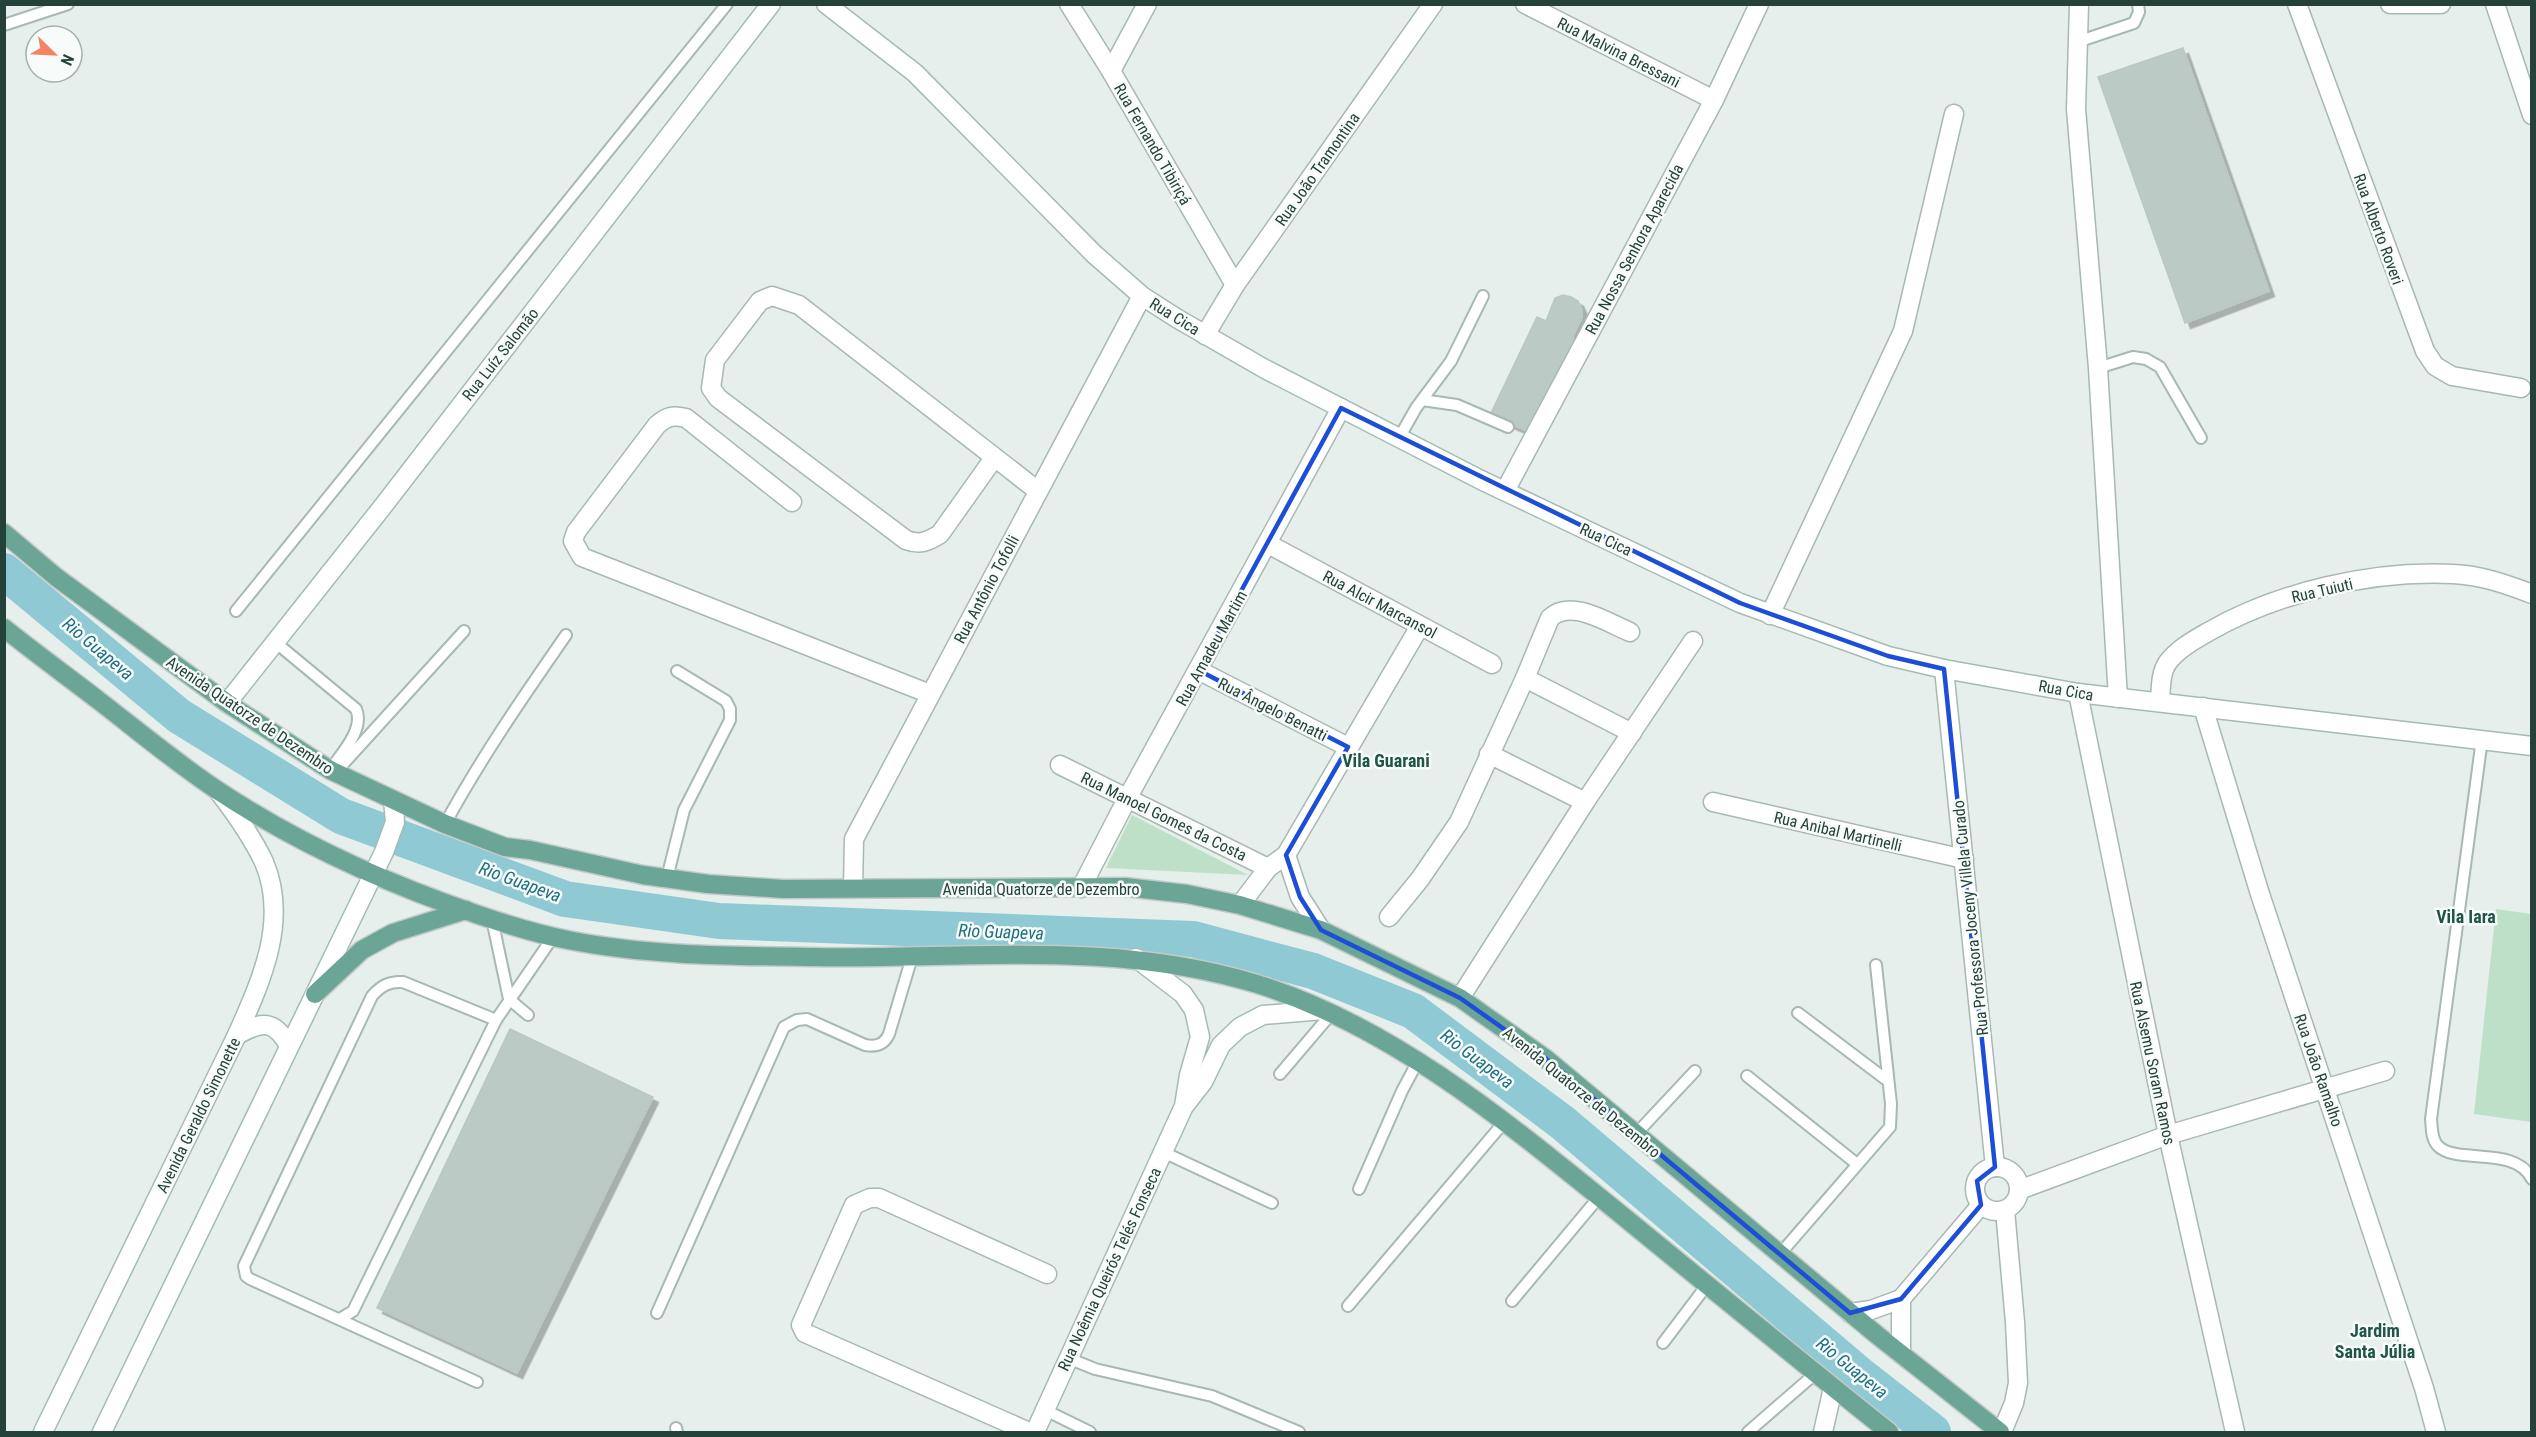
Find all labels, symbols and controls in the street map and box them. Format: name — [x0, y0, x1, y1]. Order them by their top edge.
street label: Rua Malvina Bressani — [1554, 13, 1683, 92]
north arrow — [24, 24, 84, 84]
text: N — [57, 52, 78, 68]
street label: Rua Fernando Tibiriçá — [1110, 80, 1195, 208]
street label: Rua João Tramontina — [1271, 109, 1364, 230]
street label: Rua Nossa Senhora Aparecida — [1581, 161, 1688, 338]
street label: Rua Alberto Roveri — [2350, 171, 2407, 287]
street label: Rua Cica — [1146, 294, 1203, 339]
street label: Rua Luíz Salomão — [458, 304, 542, 404]
street label: Rua Cica — [1577, 519, 1635, 560]
street label: Rua Antônio Tofolli — [950, 532, 1023, 647]
street label: Rua Alcir Marcansol — [1320, 566, 1440, 642]
street label: Rua Tuiuti — [2290, 574, 2355, 607]
street label: Rua Amadeu Martim — [1172, 587, 1251, 709]
water label: Rio Guapeva — [59, 613, 138, 684]
street label: Avenida Quatorze de Dezembro — [163, 652, 337, 778]
street label: Rua Ângelo Benatti — [1215, 674, 1331, 745]
street label: Rua Cica — [2037, 676, 2095, 705]
district label: Vila Guarani — [1342, 750, 1430, 771]
street label: Rua Manoel Gomes da Costa — [1078, 768, 1250, 865]
street label: Rua Professora Joceny Villela Curado — [1949, 799, 1992, 1036]
street label: Rua Anibal Martinelli — [1772, 808, 1904, 855]
water label: Rio Guapeva — [476, 857, 564, 906]
street label: Avenida Quatorze de Dezembro — [942, 880, 1140, 899]
district label: Vila Iara — [2436, 906, 2496, 927]
water label: Rio Guapeva — [958, 920, 1044, 943]
street label: Rua Alsemu Soram Ramos — [2126, 980, 2179, 1147]
street label: Rua João Ramalho — [2290, 1011, 2347, 1129]
street label: Avenida Quatorze de Dezembro — [1499, 1023, 1664, 1162]
water label: Rio Guapeva — [1437, 1024, 1518, 1093]
street label: Avenida Geraldo Simonette — [153, 1034, 244, 1196]
street label: Rua Noêmia Queirós Telés Fonseca — [1054, 1164, 1165, 1374]
district label: Jardim Santa Júlia — [2335, 1320, 2415, 1362]
water label: Rio Guapeva — [1812, 1333, 1892, 1403]

